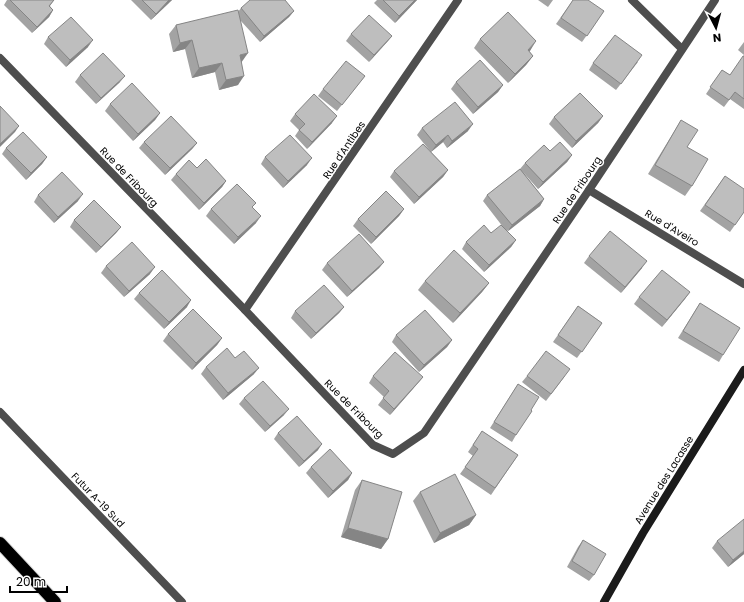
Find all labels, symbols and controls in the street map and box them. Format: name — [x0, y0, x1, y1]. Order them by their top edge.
north arrow — [696, 8, 736, 48]
text: N — [712, 30, 722, 46]
street label: Rue d'Antibes — [319, 118, 369, 182]
street label: Rue de Fribourg — [96, 144, 162, 210]
street label: Rue de Fribourg — [549, 153, 605, 227]
street label: Rue d'Aveiro — [642, 206, 702, 250]
street label: Rue de Fribourg — [321, 376, 387, 442]
street label: Avenue des Lacasse — [631, 433, 697, 527]
street label: Futur A-19 Sud — [68, 469, 128, 531]
scale bar — [10, 568, 67, 594]
text: 20 m — [16, 573, 46, 590]

